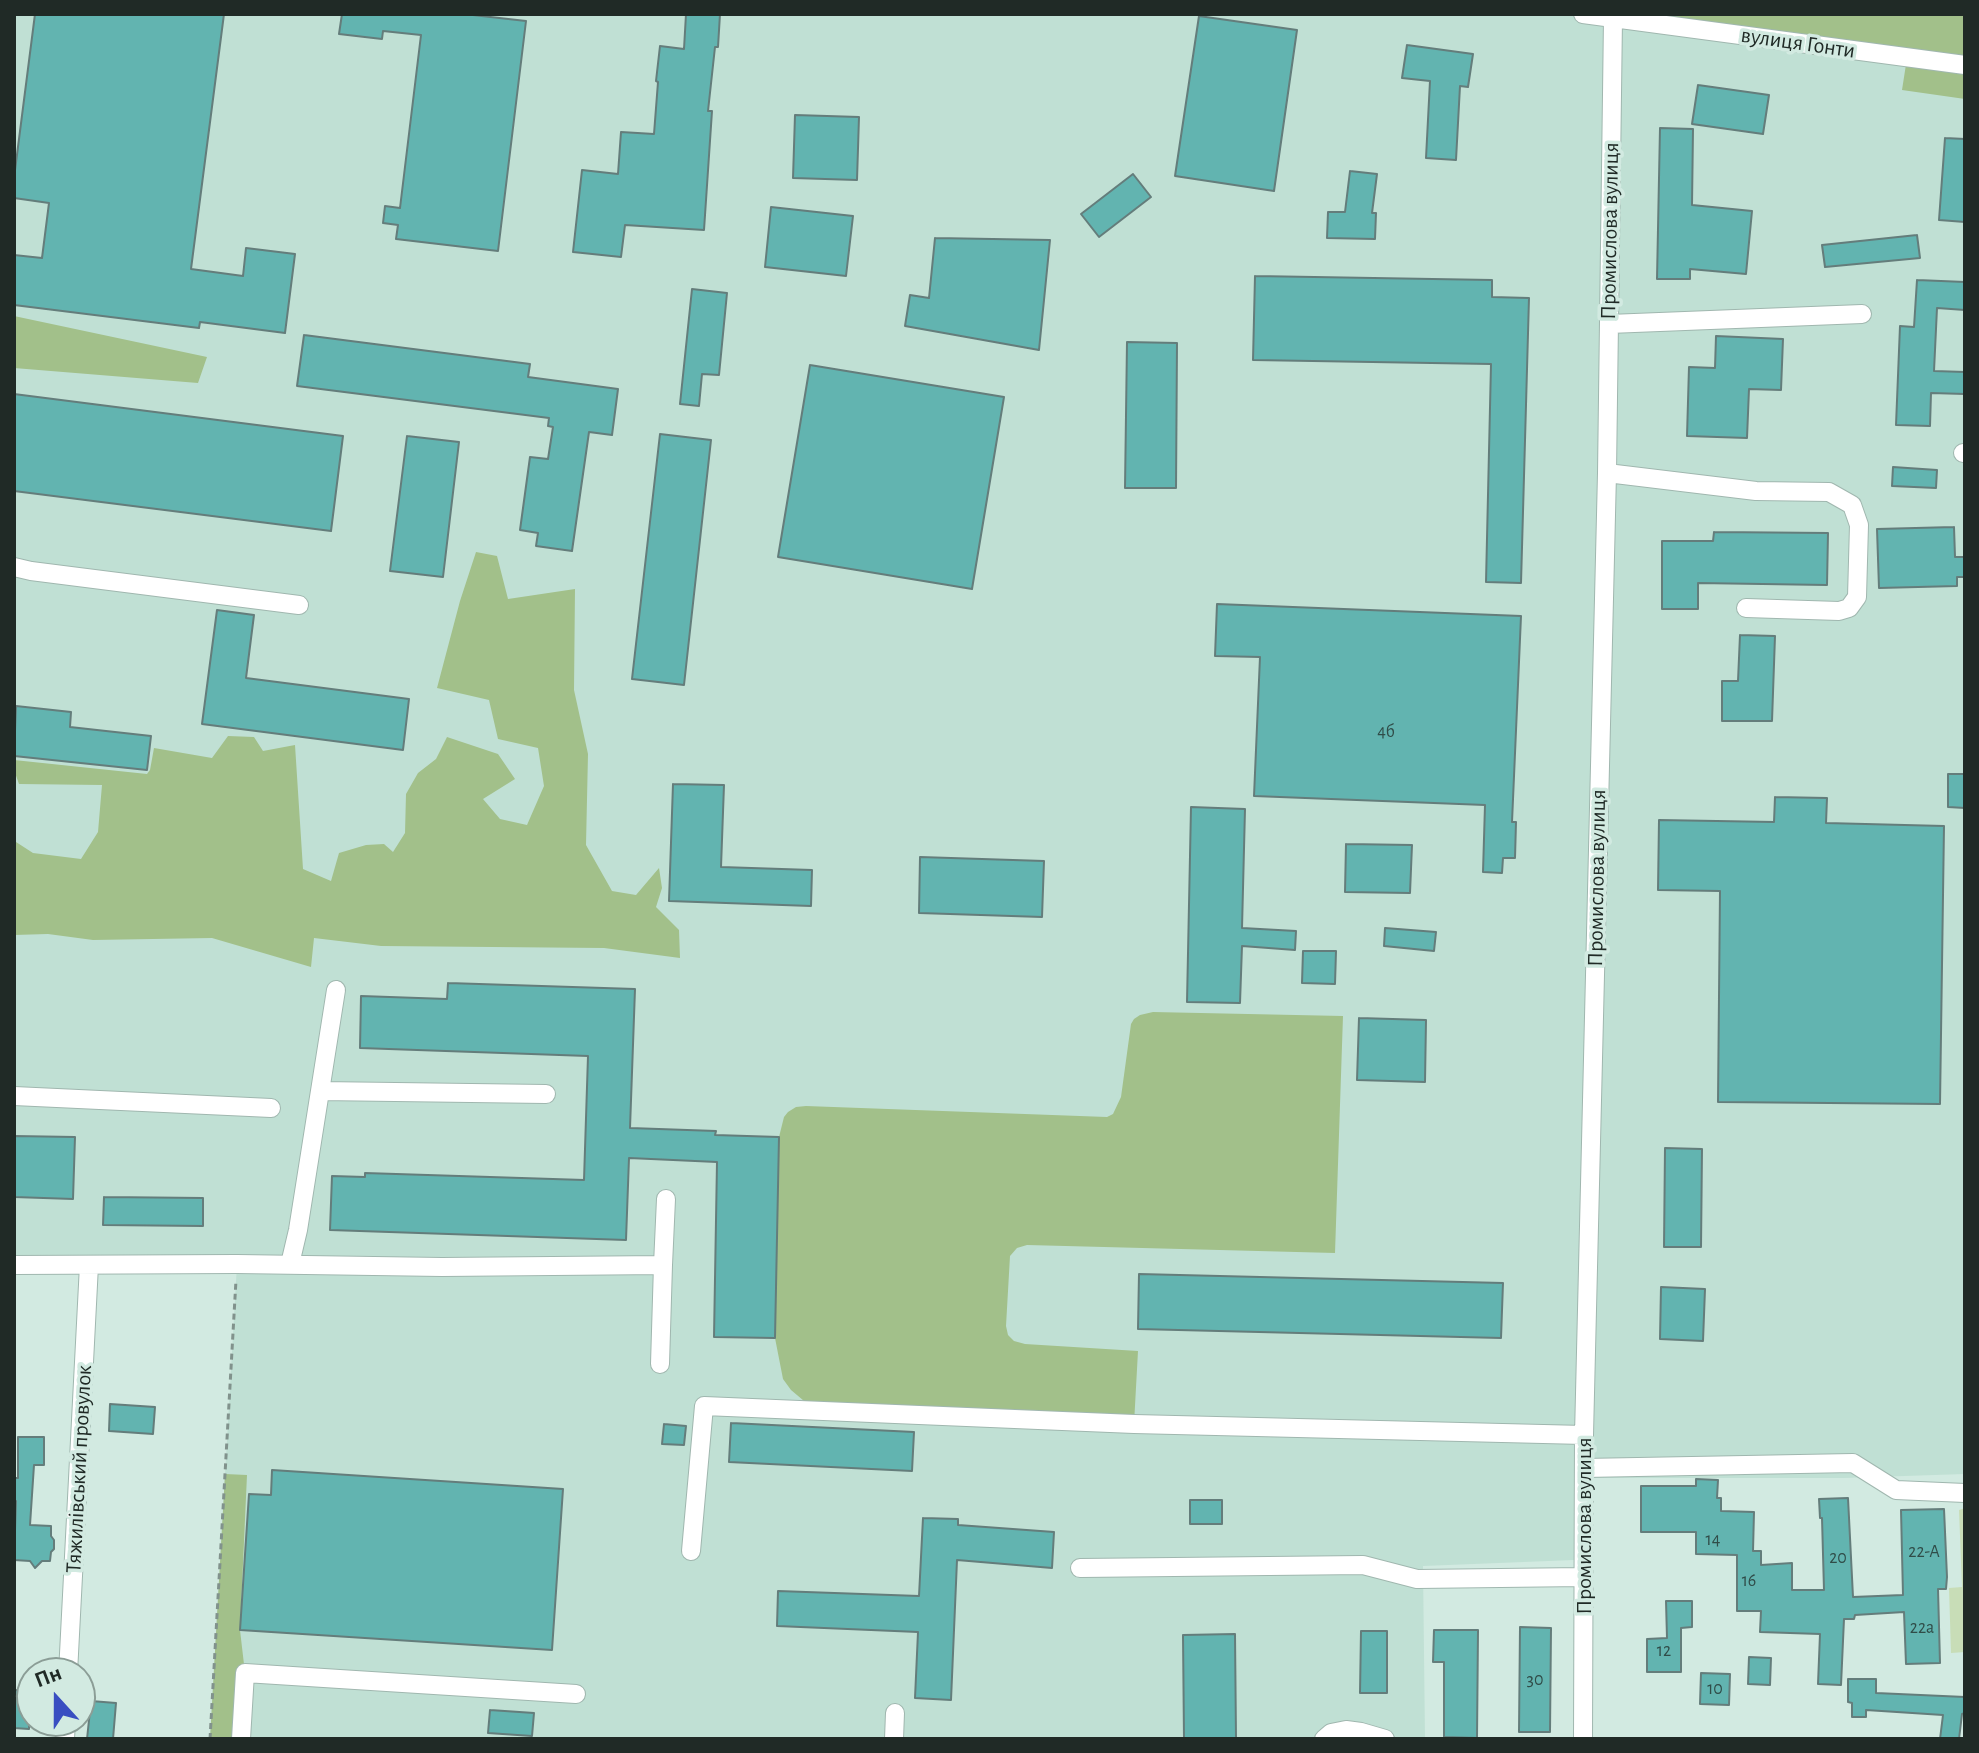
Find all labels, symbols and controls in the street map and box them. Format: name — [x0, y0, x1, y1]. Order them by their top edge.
street label: вулиця Гонти — [1739, 22, 1857, 64]
street label: Промислова вулиця — [1595, 142, 1625, 320]
house number: 4б — [1377, 721, 1395, 743]
street label: Промислова вулиця — [1582, 789, 1612, 967]
street label: Тяжилівський провулок — [60, 1364, 98, 1574]
street label: Промислова вулиця — [1571, 1437, 1597, 1615]
house number: 14 — [1706, 1529, 1720, 1551]
house number: 22-А — [1908, 1541, 1940, 1563]
house number: 20 — [1829, 1547, 1847, 1569]
house number: 16 — [1742, 1570, 1756, 1592]
house number: 22а — [1910, 1617, 1934, 1639]
house number: 12 — [1657, 1640, 1671, 1662]
north arrow — [16, 1657, 96, 1737]
text: Пн — [32, 1661, 65, 1692]
house number: 30 — [1527, 1669, 1543, 1691]
house number: 10 — [1707, 1678, 1723, 1700]

